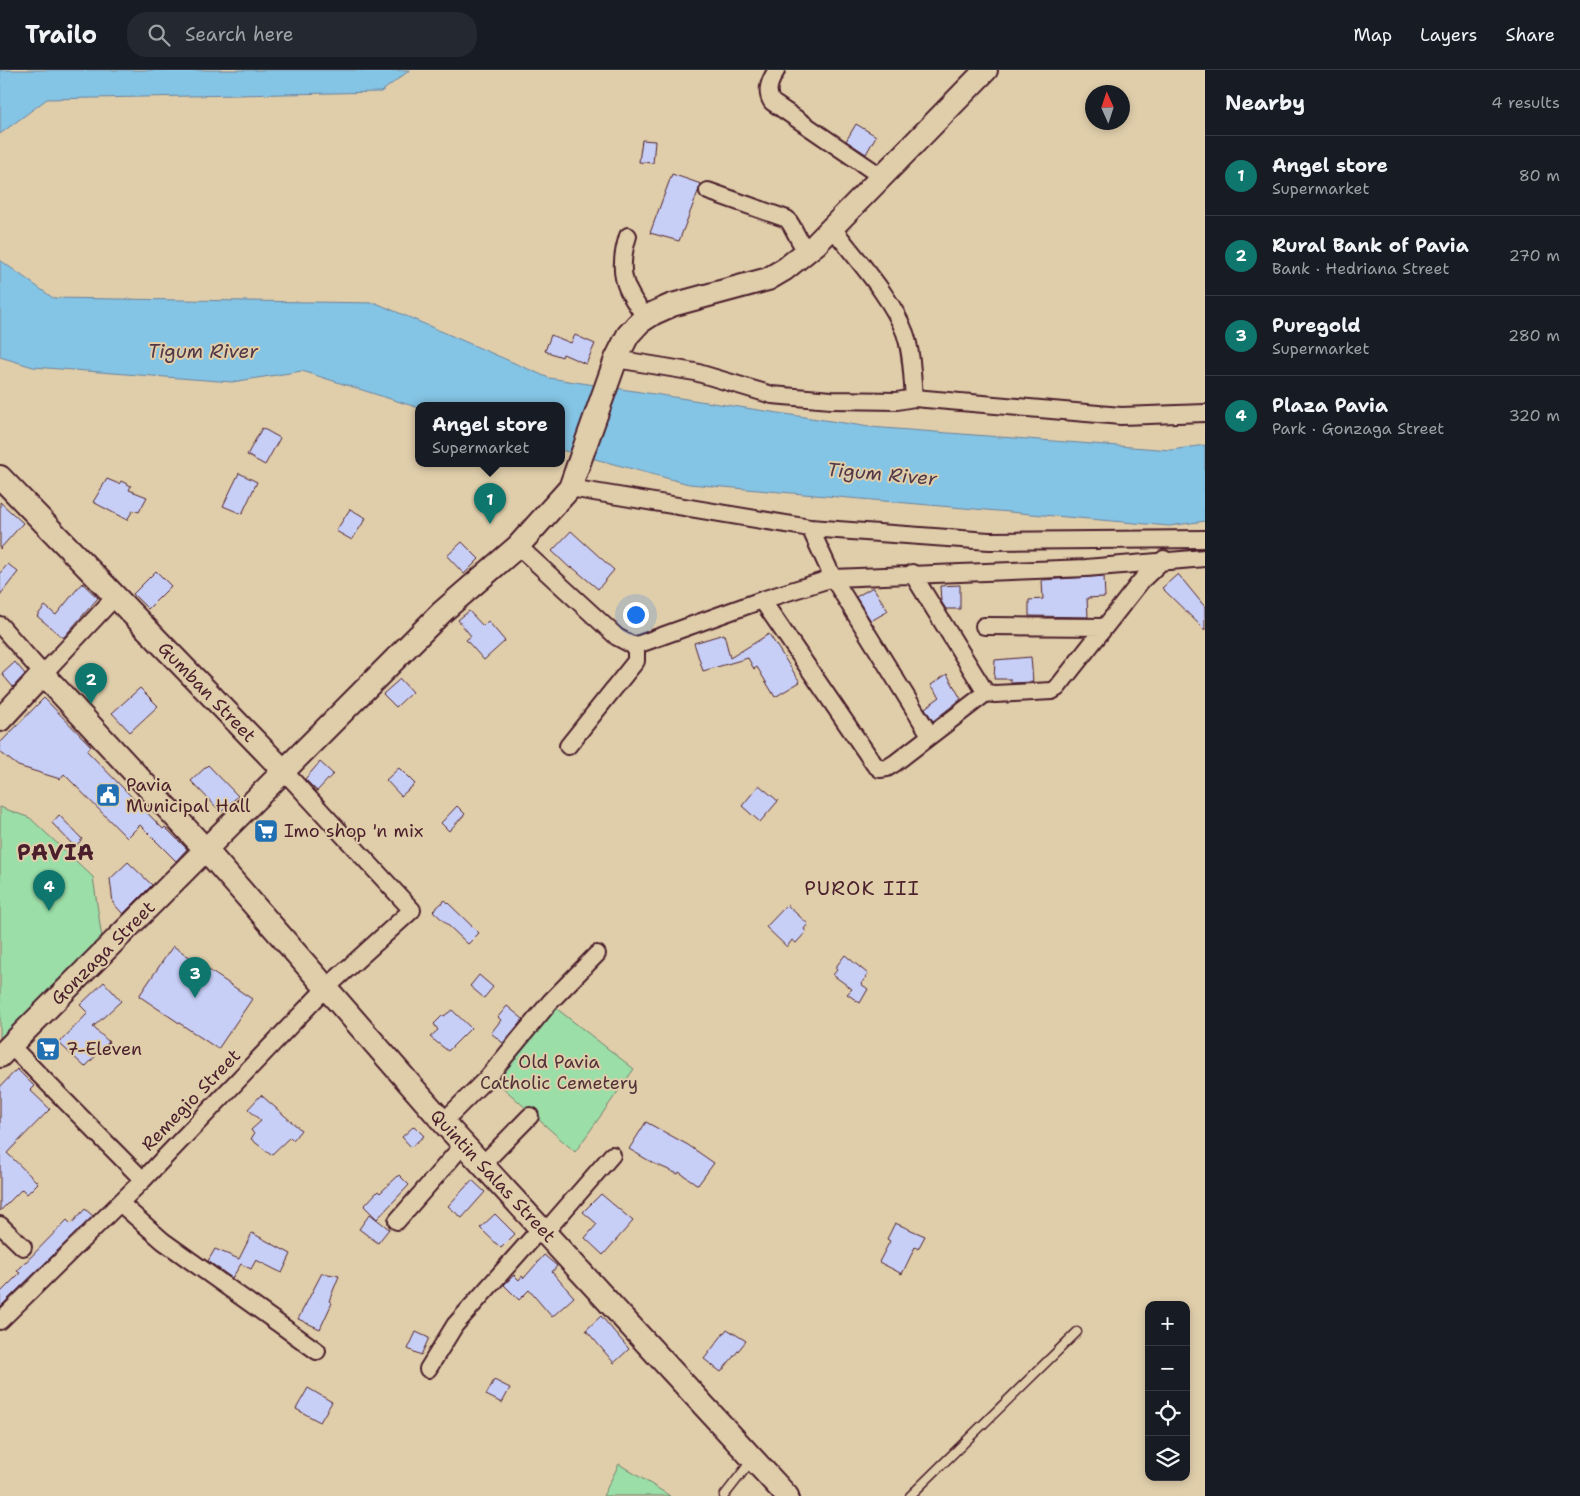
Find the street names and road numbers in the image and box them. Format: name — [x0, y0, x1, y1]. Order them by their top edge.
street label: Gumban Street — [153, 636, 261, 748]
street label: Gonzaga Street — [46, 896, 160, 1010]
street label: Remegio Street — [136, 1044, 246, 1156]
street label: Quintin Salas Street — [425, 1104, 561, 1248]

